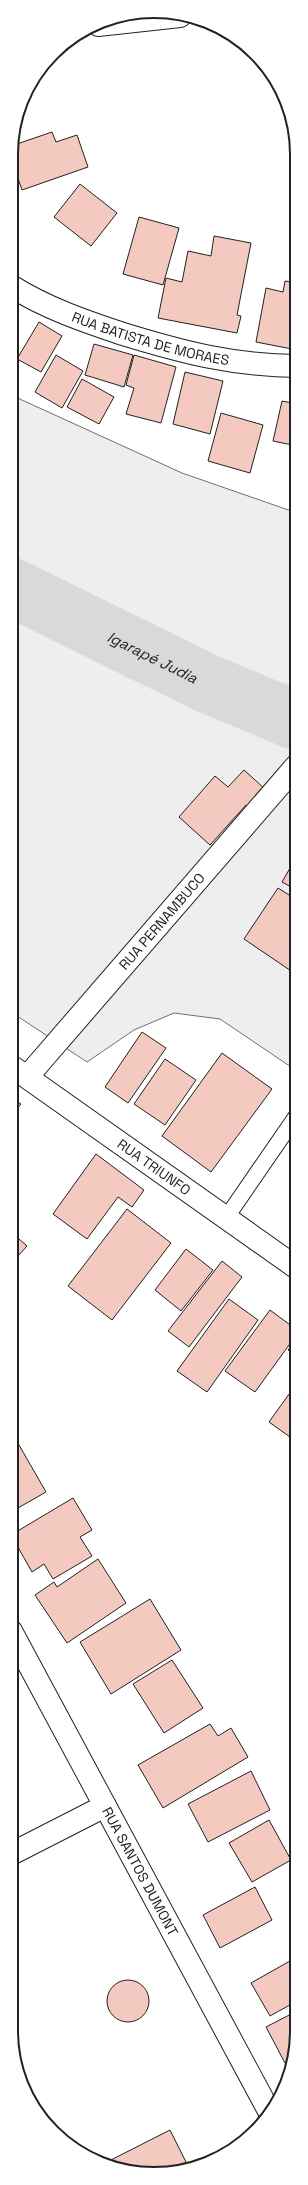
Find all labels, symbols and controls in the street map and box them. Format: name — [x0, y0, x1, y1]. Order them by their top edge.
street label: RUA BATISTA DE MORAES — [69, 308, 230, 369]
water label: Igarapé Judia — [105, 627, 201, 687]
street label: RUA PERNAMBUCO — [115, 869, 209, 973]
street label: RUA TRIUNFO — [114, 1135, 194, 1199]
street label: RUA SANTOS DUMONT — [98, 1804, 182, 1939]

